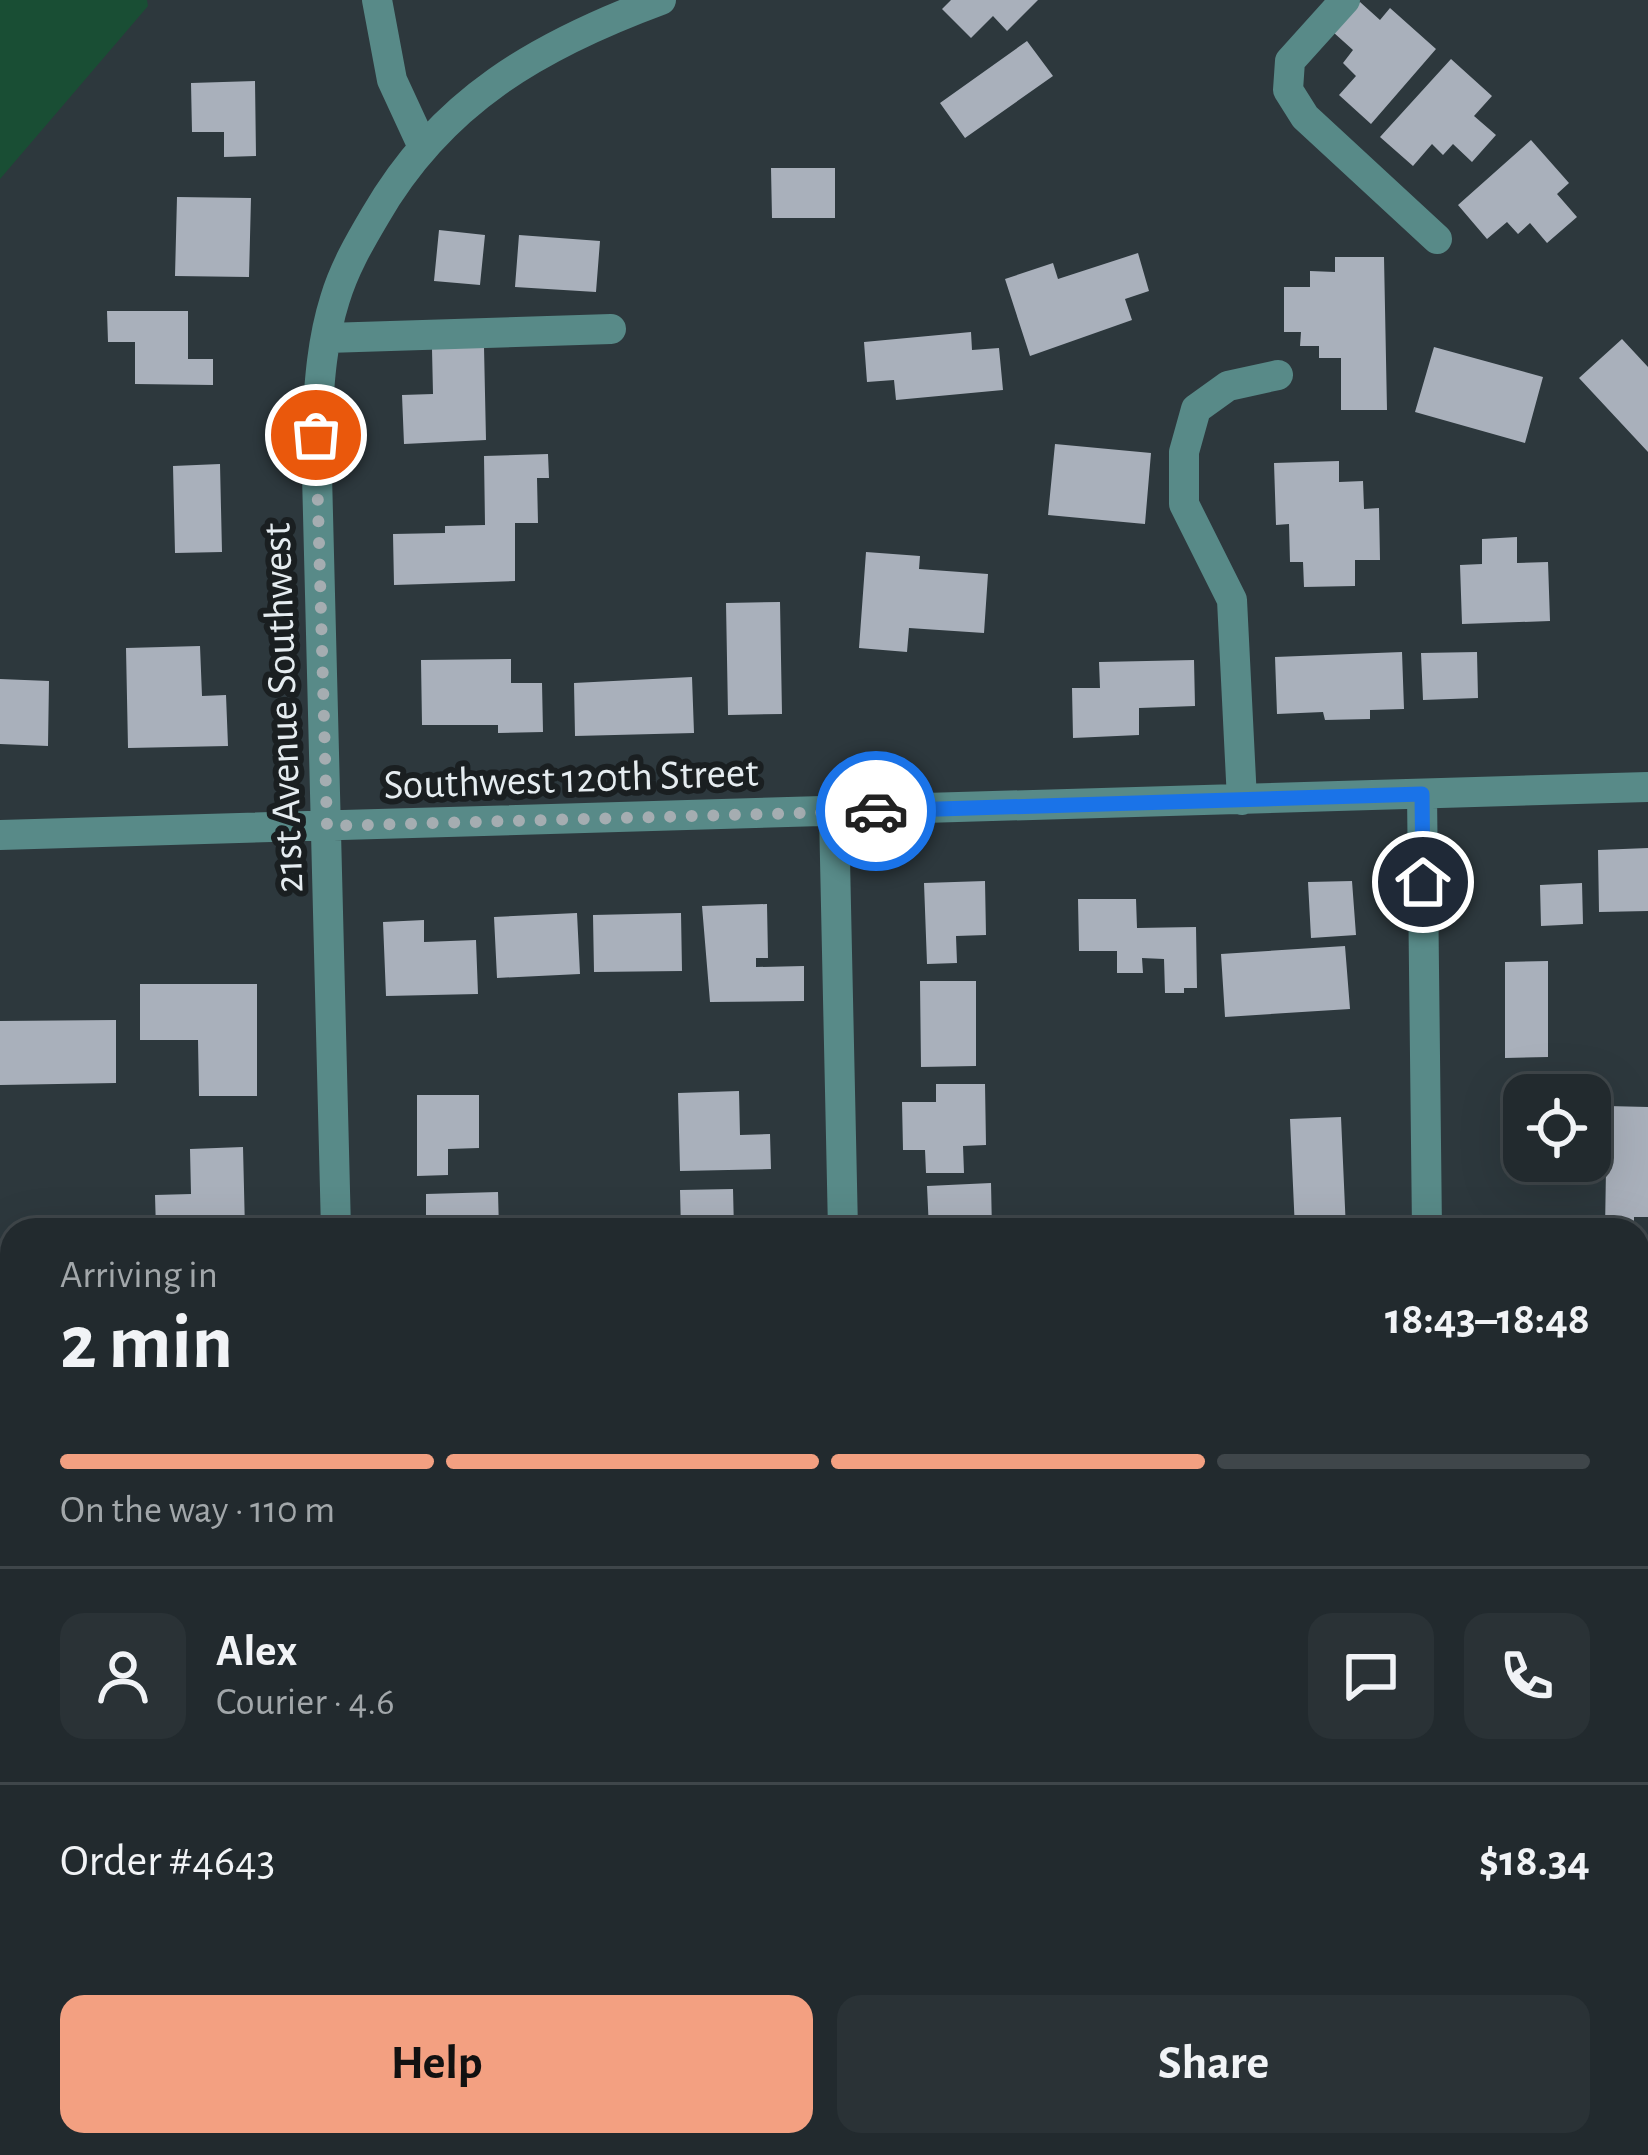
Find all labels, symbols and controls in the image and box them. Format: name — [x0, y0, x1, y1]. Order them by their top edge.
pin — [265, 384, 367, 486]
icon: bag — [283, 402, 349, 468]
street label: 21st Avenue Southwest — [256, 522, 310, 894]
street label: Southwest 120th Street — [383, 751, 759, 807]
courier — [816, 751, 936, 871]
icon: car — [843, 778, 909, 844]
pin — [1372, 831, 1474, 933]
icon: home — [1390, 849, 1456, 915]
map controls — [1503, 1074, 1611, 1182]
button: locate — [1503, 1074, 1611, 1182]
text: Arriving in — [60, 1256, 218, 1295]
text: 18:43–18:48 — [1385, 1297, 1590, 1342]
text: 2 min — [60, 1305, 233, 1383]
text: On the way · 110 m — [60, 1491, 335, 1530]
button: person — [60, 1613, 186, 1739]
button: chat — [1308, 1613, 1434, 1739]
button: phone — [1464, 1613, 1590, 1739]
text: Alex — [216, 1629, 297, 1674]
text: Courier · 4.6 — [216, 1683, 395, 1722]
text: Order #4643 — [60, 1839, 275, 1884]
text: $18.34 — [1479, 1839, 1590, 1884]
button: Help — [60, 1995, 813, 2133]
button: Share — [837, 1995, 1590, 2133]

